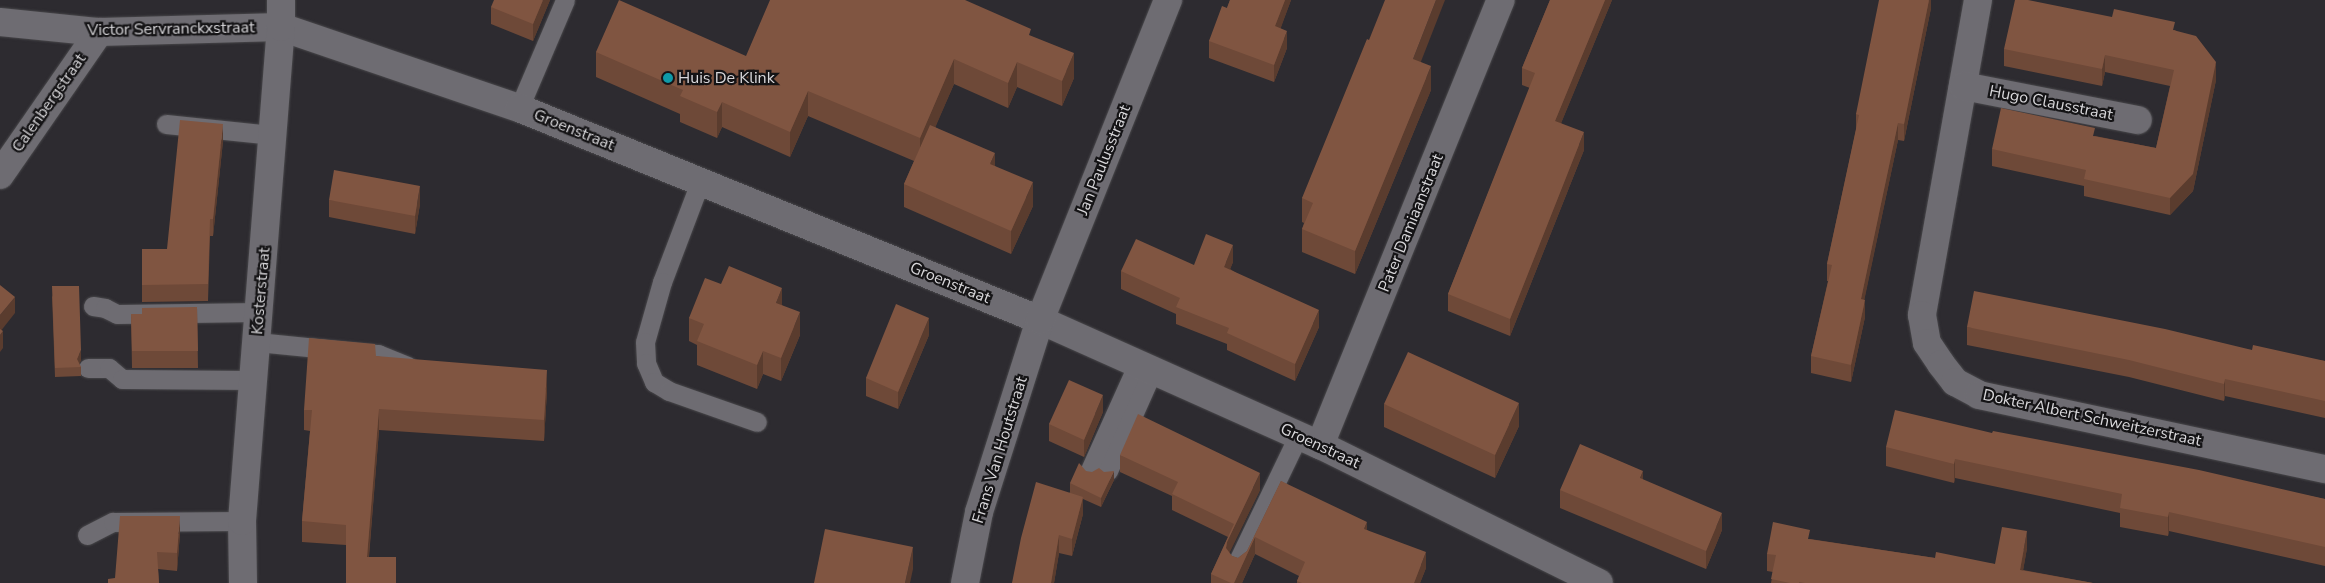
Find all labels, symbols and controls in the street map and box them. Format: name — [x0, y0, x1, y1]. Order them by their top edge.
street label: Victor Servranckxstraat — [87, 18, 255, 40]
street label: Calenbergstraat — [8, 50, 90, 156]
place label: Huis De Klink — [678, 68, 775, 88]
marker: Huis De Klink — [662, 72, 674, 84]
street label: Hugo Clausstraat — [1988, 82, 2114, 124]
street label: Jan Paulusstraat — [1073, 102, 1135, 218]
street label: Groenstraat — [531, 105, 617, 155]
street label: Pater Damiaanstraat — [1375, 151, 1447, 295]
street label: Kosterstraat — [248, 247, 274, 335]
street label: Groenstraat — [907, 258, 993, 308]
street label: Frans Van Houtstraat — [969, 374, 1031, 526]
street label: Dokter Albert Schweitzerstraat — [1981, 385, 2203, 451]
street label: Groenstraat — [1277, 419, 1363, 473]

